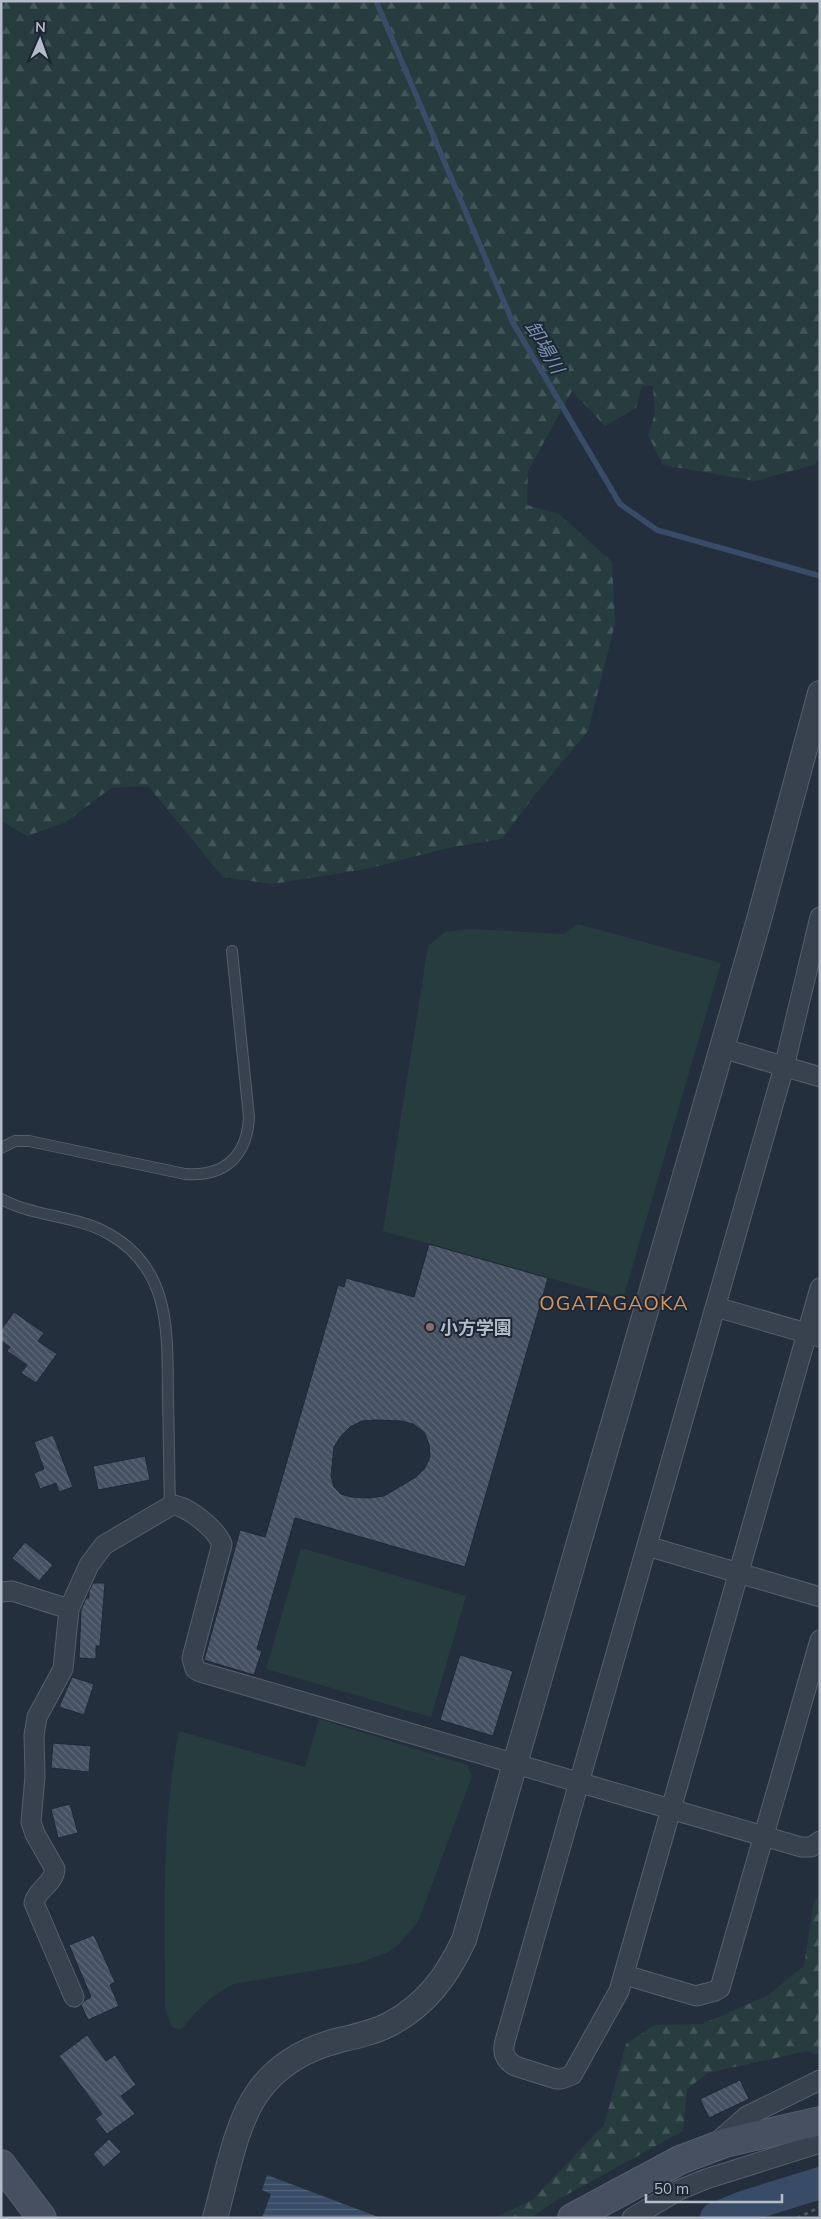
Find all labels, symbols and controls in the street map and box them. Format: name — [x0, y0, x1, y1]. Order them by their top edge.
north arrow — [15, 15, 65, 65]
text: N — [35, 18, 46, 36]
water label: 卸場川 — [520, 316, 571, 379]
district label: OGATAGAOKA — [539, 1290, 689, 1315]
place label: 小方学園 — [440, 1316, 512, 1339]
marker: 小方学園 — [424, 1321, 436, 1333]
scale bar — [646, 2172, 782, 2204]
text: 50 m — [654, 2179, 689, 2198]

